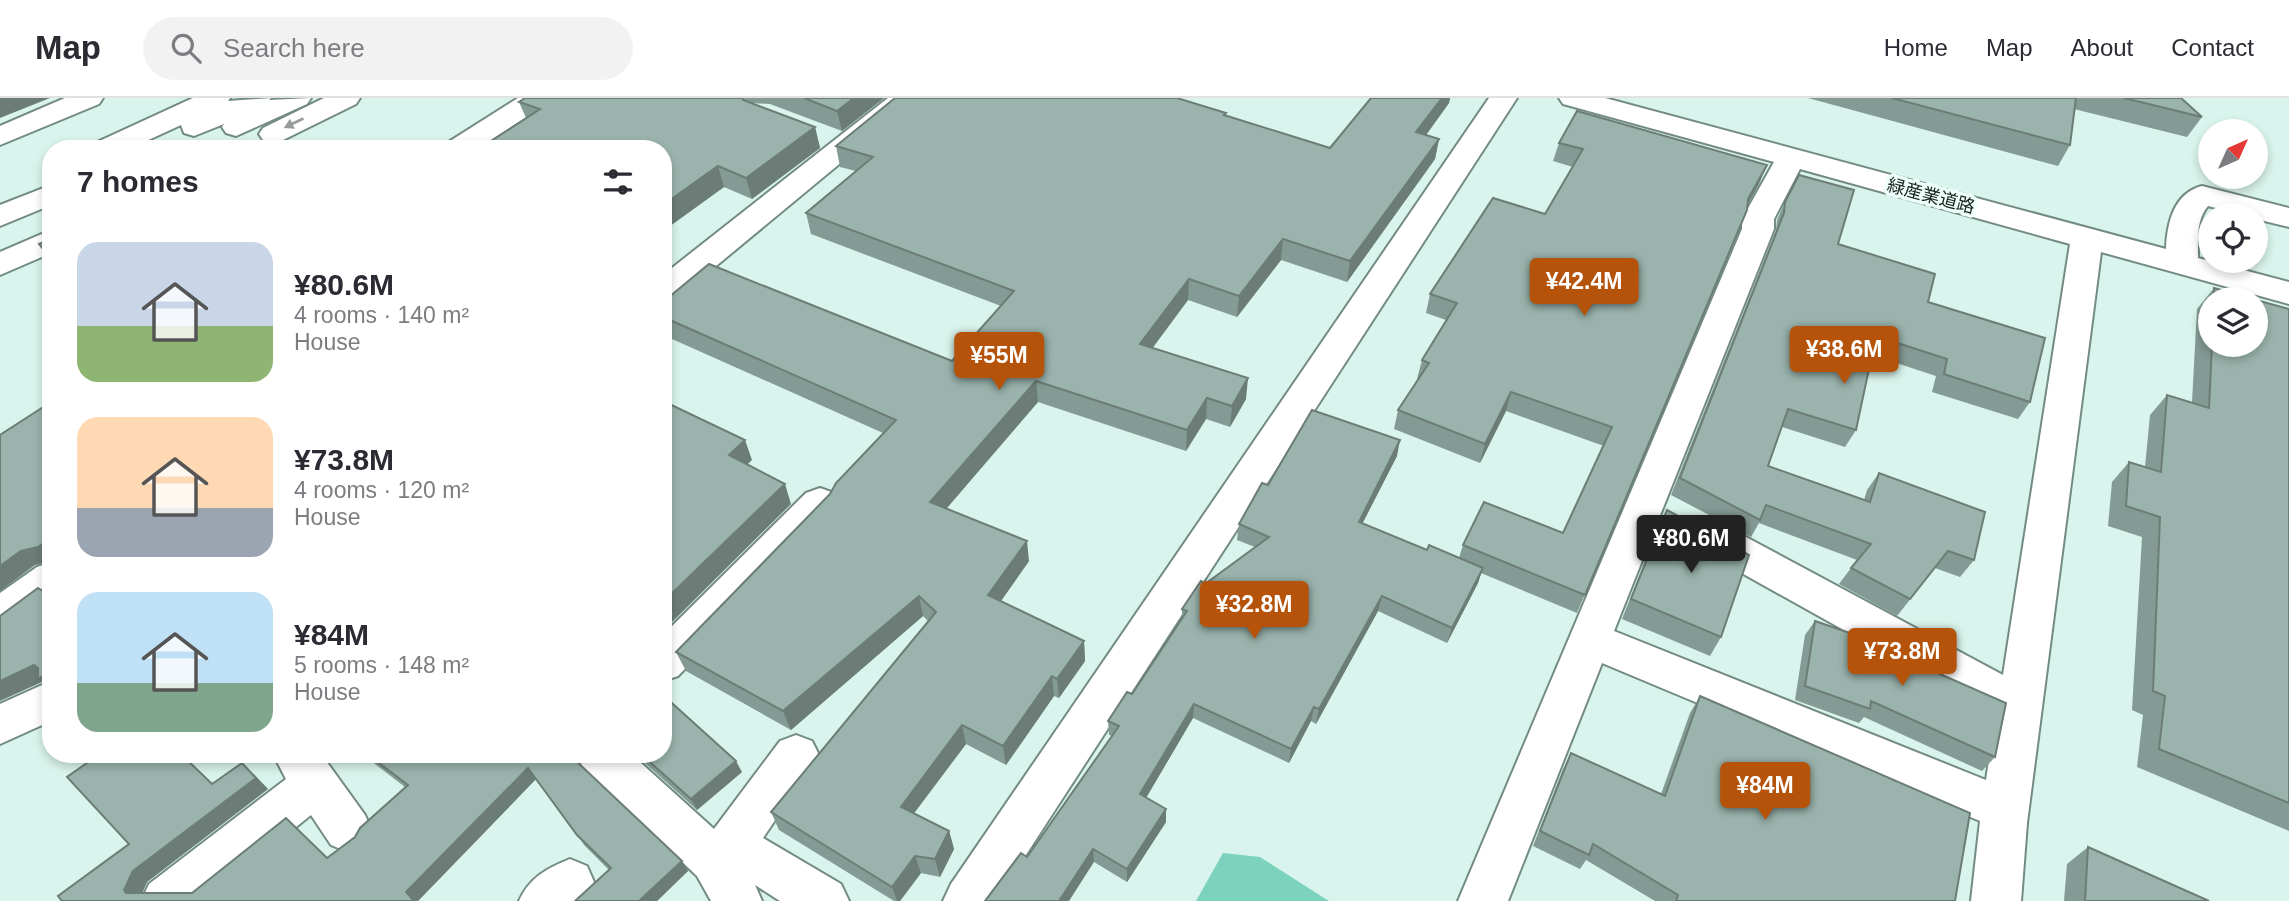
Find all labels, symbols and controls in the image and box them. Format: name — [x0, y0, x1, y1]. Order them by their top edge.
search box — [143, 17, 633, 80]
text: Map — [35, 29, 101, 66]
icon: search — [167, 29, 205, 67]
text: Search here — [223, 33, 365, 63]
text: Home — [1884, 34, 1948, 61]
text: Map — [1986, 34, 2033, 61]
text: About — [2071, 34, 2133, 61]
text: Contact — [2171, 34, 2254, 61]
one-way arrow — [284, 118, 304, 129]
north arrow — [2198, 119, 2268, 189]
map controls — [2198, 119, 2268, 357]
icon: filters — [599, 163, 637, 201]
text: 7 homes — [77, 165, 199, 198]
street label: 緑産業道路 — [1885, 175, 1977, 217]
button: locate — [2198, 203, 2268, 273]
pin: ¥42.4M — [1527, 258, 1641, 318]
text: ¥80.6M — [294, 268, 394, 301]
text: ¥42.4M — [1546, 268, 1622, 294]
icon: home — [133, 270, 217, 354]
button: layers — [2198, 287, 2268, 357]
text: 4 rooms · 140 m² — [294, 302, 469, 328]
pin: ¥38.6M — [1787, 327, 1901, 386]
text: House — [294, 329, 360, 355]
pin: ¥55M — [958, 332, 1040, 392]
text: ¥38.6M — [1806, 336, 1882, 362]
text: ¥55M — [970, 342, 1028, 368]
text: ¥73.8M — [294, 443, 394, 476]
icon: home — [133, 445, 217, 529]
text: 4 rooms · 120 m² — [294, 477, 469, 503]
text: House — [294, 504, 360, 530]
pin: ¥80.6M — [1634, 516, 1748, 575]
text: ¥80.6M — [1653, 525, 1729, 551]
pin: ¥32.8M — [1197, 582, 1311, 641]
text: ¥32.8M — [1216, 591, 1292, 617]
text: ¥84M — [294, 618, 369, 651]
icon: home — [133, 620, 217, 704]
pin: ¥73.8M — [1845, 628, 1959, 688]
text: ¥73.8M — [1864, 638, 1940, 664]
text: 5 rooms · 148 m² — [294, 652, 469, 678]
text: House — [294, 679, 360, 705]
pin: ¥84M — [1724, 762, 1806, 822]
text: ¥84M — [1736, 772, 1794, 798]

